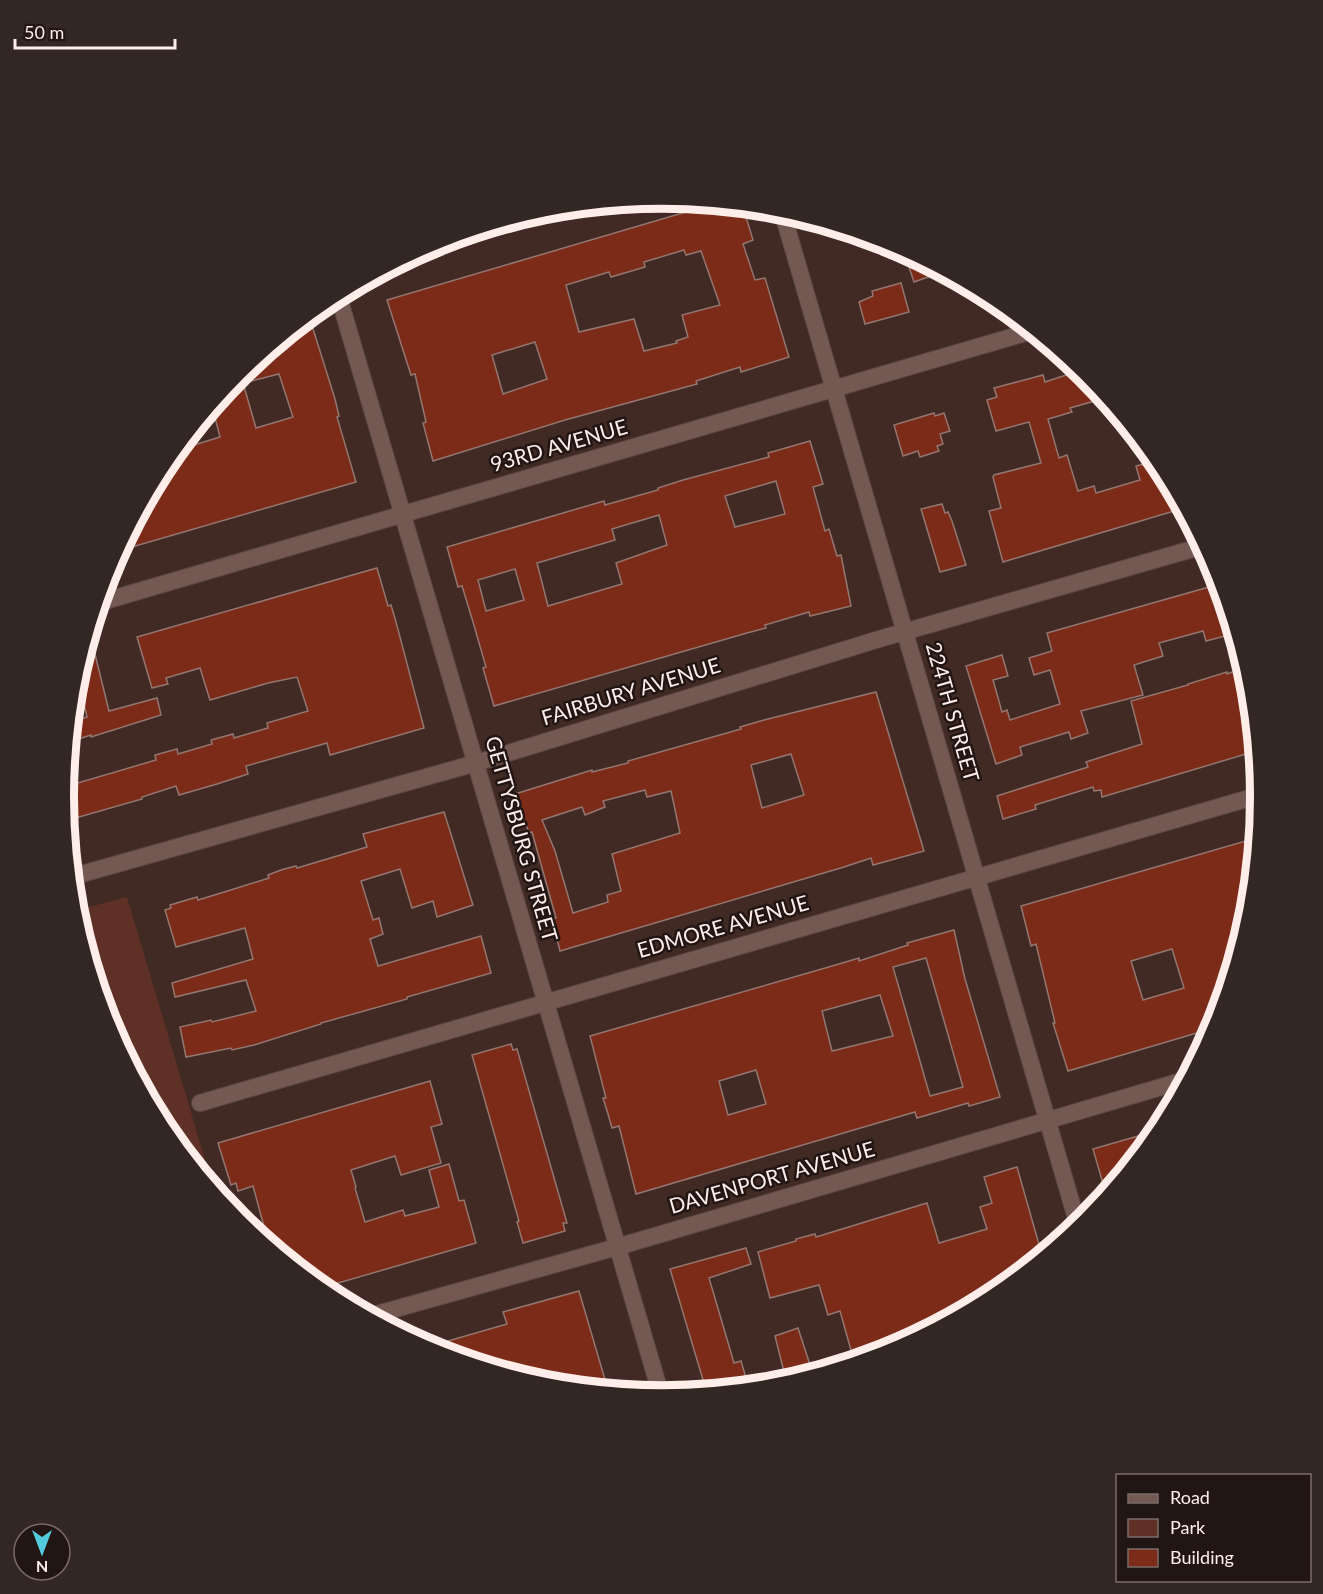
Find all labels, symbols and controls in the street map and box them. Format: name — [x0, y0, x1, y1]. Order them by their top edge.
scale bar — [15, 12, 176, 50]
text: 50 m — [24, 21, 64, 43]
street label: 93RD AVENUE — [487, 413, 630, 476]
street label: 224TH STREET — [922, 639, 985, 785]
street label: FAIRBURY AVENUE — [538, 651, 723, 730]
street label: GETTYSBURG STREET — [481, 733, 564, 945]
street label: EDMORE AVENUE — [634, 889, 811, 962]
street label: DAVENPORT AVENUE — [666, 1135, 877, 1218]
legend — [1116, 1474, 1311, 1582]
text: Road — [1170, 1486, 1210, 1508]
text: Park — [1170, 1516, 1206, 1538]
north arrow — [12, 1522, 72, 1582]
text: Building — [1170, 1546, 1234, 1568]
text: N — [36, 1558, 48, 1577]

